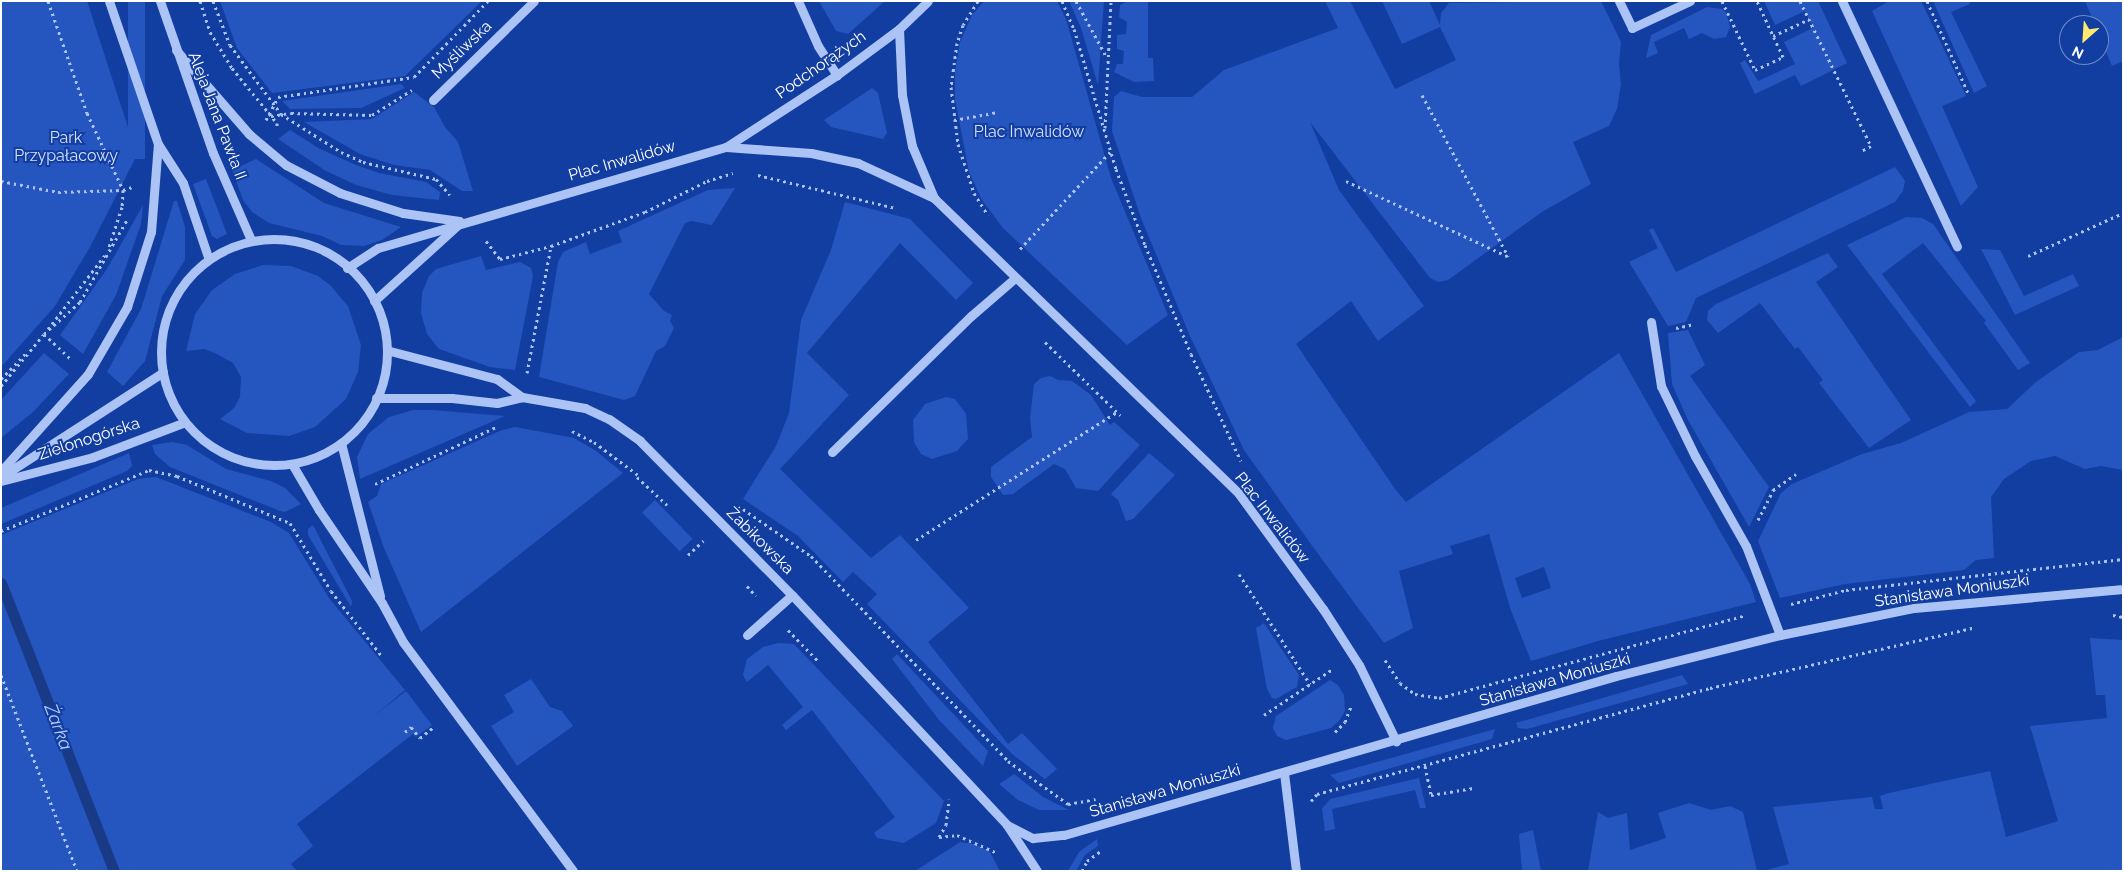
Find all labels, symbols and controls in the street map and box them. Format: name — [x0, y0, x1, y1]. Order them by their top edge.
north arrow — [2059, 15, 2109, 65]
street label: Myśliwska — [428, 17, 496, 83]
street label: Podchorążych — [772, 27, 870, 103]
text: N — [2070, 43, 2086, 62]
street label: Aleja Jana Pawła II — [184, 49, 250, 183]
park label: Plac Inwalidów — [974, 122, 1084, 142]
park label: Park Przypałacowy — [14, 128, 118, 166]
street label: Plac Inwalidów — [566, 137, 678, 185]
street label: Zielonogórska — [36, 414, 142, 464]
street label: Plac Inwalidów — [1230, 469, 1314, 567]
street label: Żabikowska — [722, 503, 798, 579]
street label: Stanisława Moniuszki — [1873, 571, 2031, 611]
street label: Stanisława Moniuszki — [1477, 649, 1633, 711]
water label: Żarka — [39, 701, 77, 753]
street label: Stanisława Moniuszki — [1087, 760, 1243, 822]

